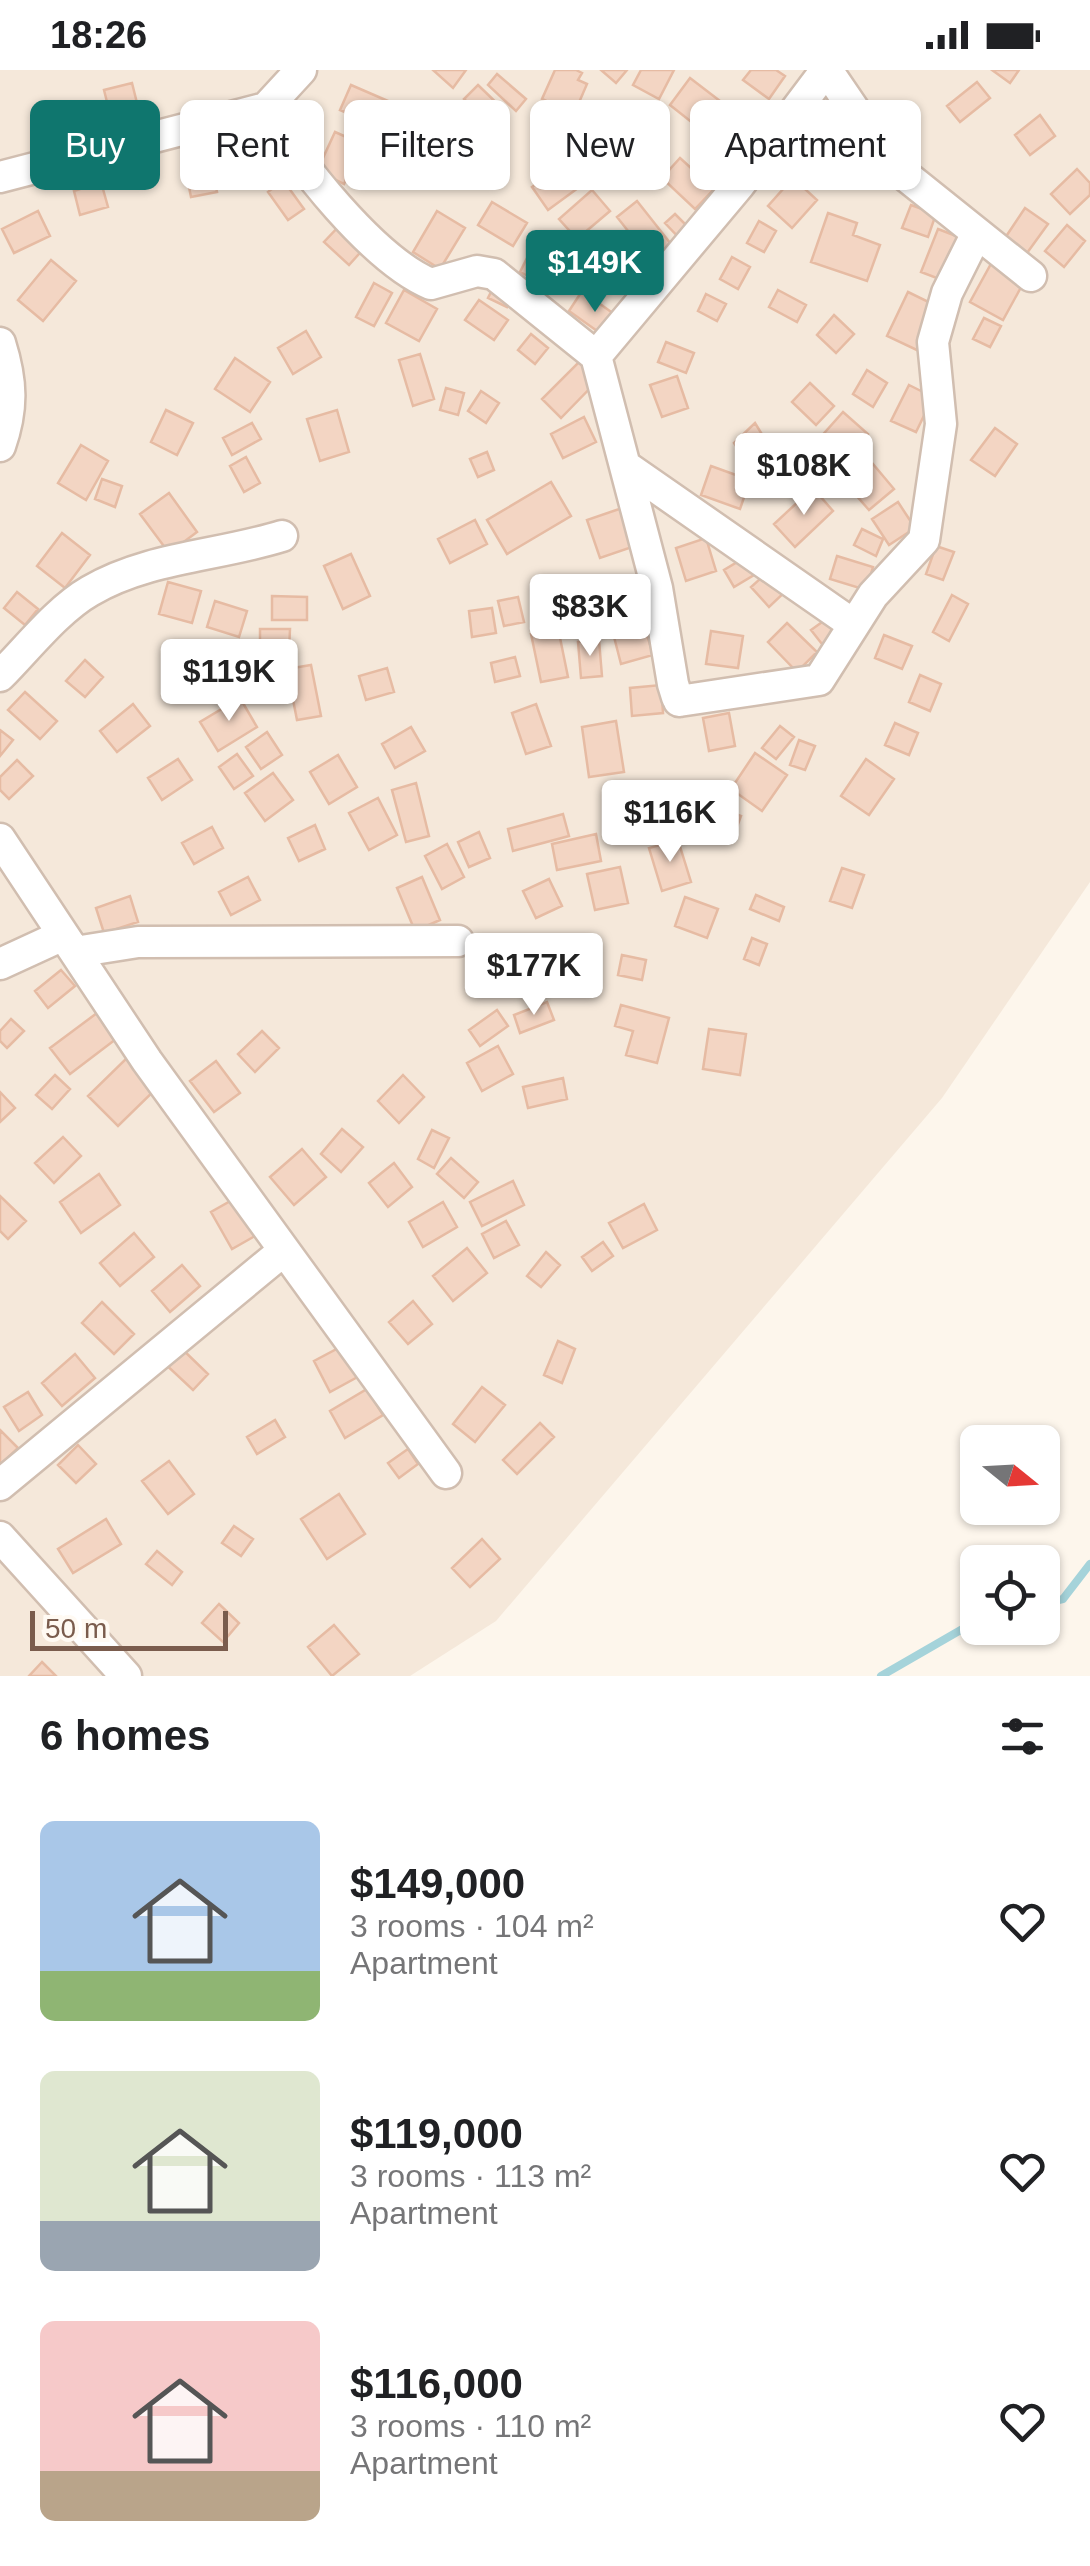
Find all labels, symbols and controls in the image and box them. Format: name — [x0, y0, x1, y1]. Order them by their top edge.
text: 18:26 — [50, 14, 147, 56]
chip: Buy — [30, 100, 160, 190]
chip: Rent — [180, 100, 324, 190]
chip: Filters — [344, 100, 510, 190]
chip: New — [530, 100, 670, 190]
chip: Apartment — [690, 100, 921, 190]
pin: $149K — [525, 230, 665, 315]
text: $149K — [548, 244, 642, 280]
pin: $108K — [734, 433, 874, 518]
text: $108K — [757, 447, 851, 483]
pin: $83K — [531, 574, 649, 659]
text: $83K — [552, 588, 628, 624]
pin: $119K — [159, 639, 299, 724]
text: $119K — [183, 653, 275, 689]
pin: $116K — [600, 780, 740, 865]
text: $116K — [624, 794, 716, 830]
pin: $177K — [464, 933, 604, 1018]
text: $177K — [487, 947, 581, 983]
north arrow — [960, 1425, 1060, 1525]
map controls — [960, 1425, 1060, 1645]
button: locate — [960, 1545, 1060, 1645]
scale bar — [30, 1606, 228, 1651]
text: 50 m — [45, 1613, 107, 1644]
icon: filters — [995, 1709, 1050, 1764]
text: 6 homes — [40, 1712, 210, 1759]
text: $149,000 — [350, 1860, 525, 1907]
icon: home — [120, 1861, 240, 1981]
icon: heart — [995, 1894, 1050, 1949]
text: 3 rooms · 104 m² — [350, 1908, 594, 1944]
text: Apartment — [350, 1945, 498, 1981]
text: $119,000 — [350, 2110, 523, 2157]
icon: home — [120, 2111, 240, 2231]
icon: heart — [995, 2144, 1050, 2199]
text: 3 rooms · 113 m² — [350, 2158, 591, 2194]
text: Apartment — [350, 2195, 498, 2231]
text: $116,000 — [350, 2360, 523, 2407]
icon: home — [120, 2361, 240, 2481]
icon: heart — [995, 2394, 1050, 2449]
text: 3 rooms · 110 m² — [350, 2408, 591, 2444]
text: Apartment — [350, 2445, 498, 2481]

